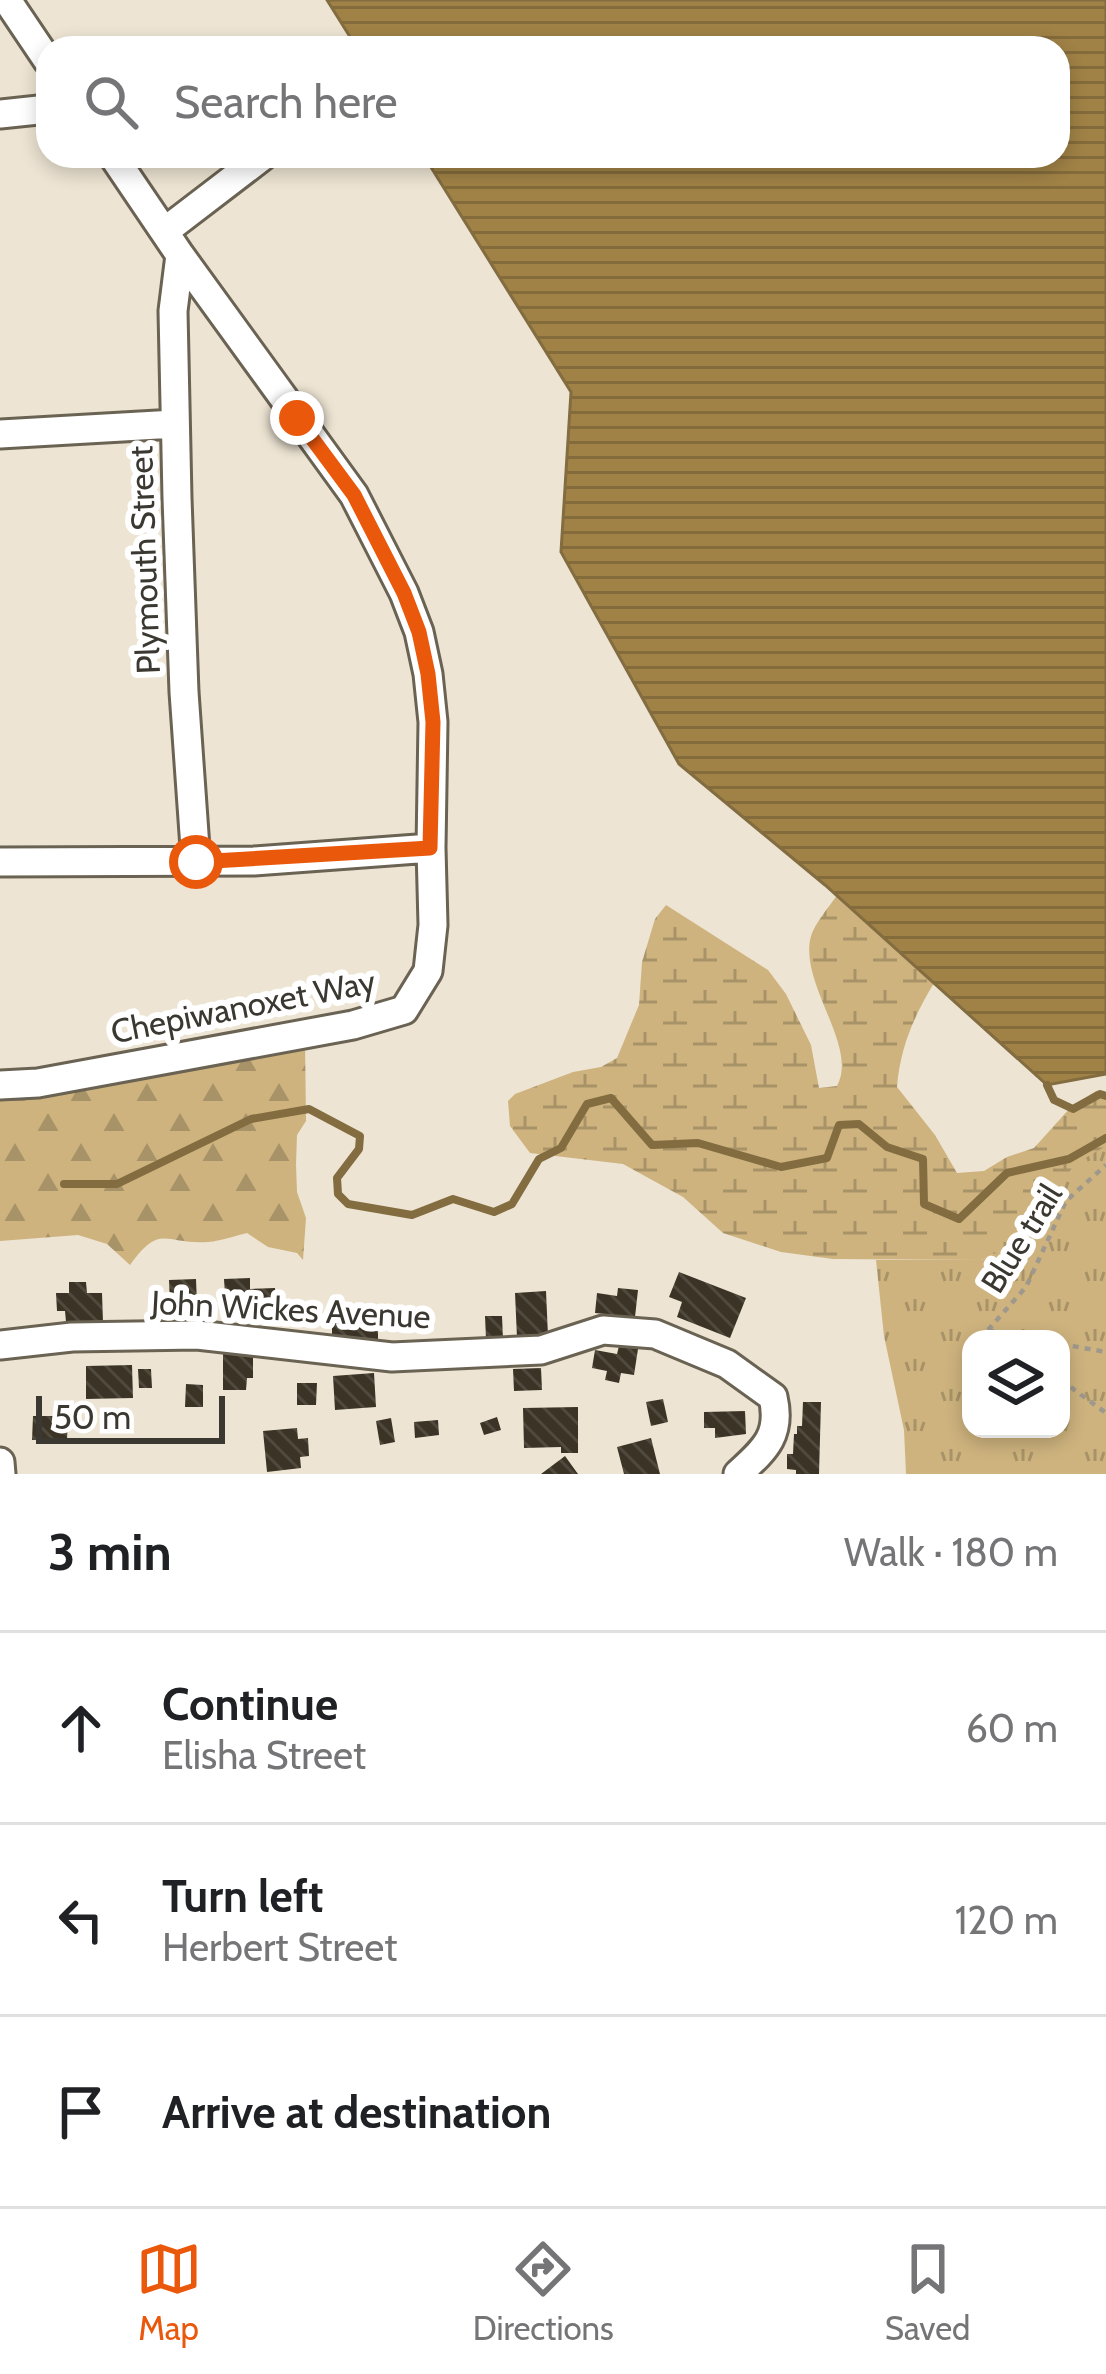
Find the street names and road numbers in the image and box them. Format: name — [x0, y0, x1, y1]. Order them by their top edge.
street label: Plymouth Street — [120, 445, 168, 675]
street label: Chepiwanoxet Way — [107, 961, 379, 1051]
street label: Blue trail — [972, 1176, 1070, 1300]
street label: John Wickes Avenue — [149, 1282, 432, 1336]

